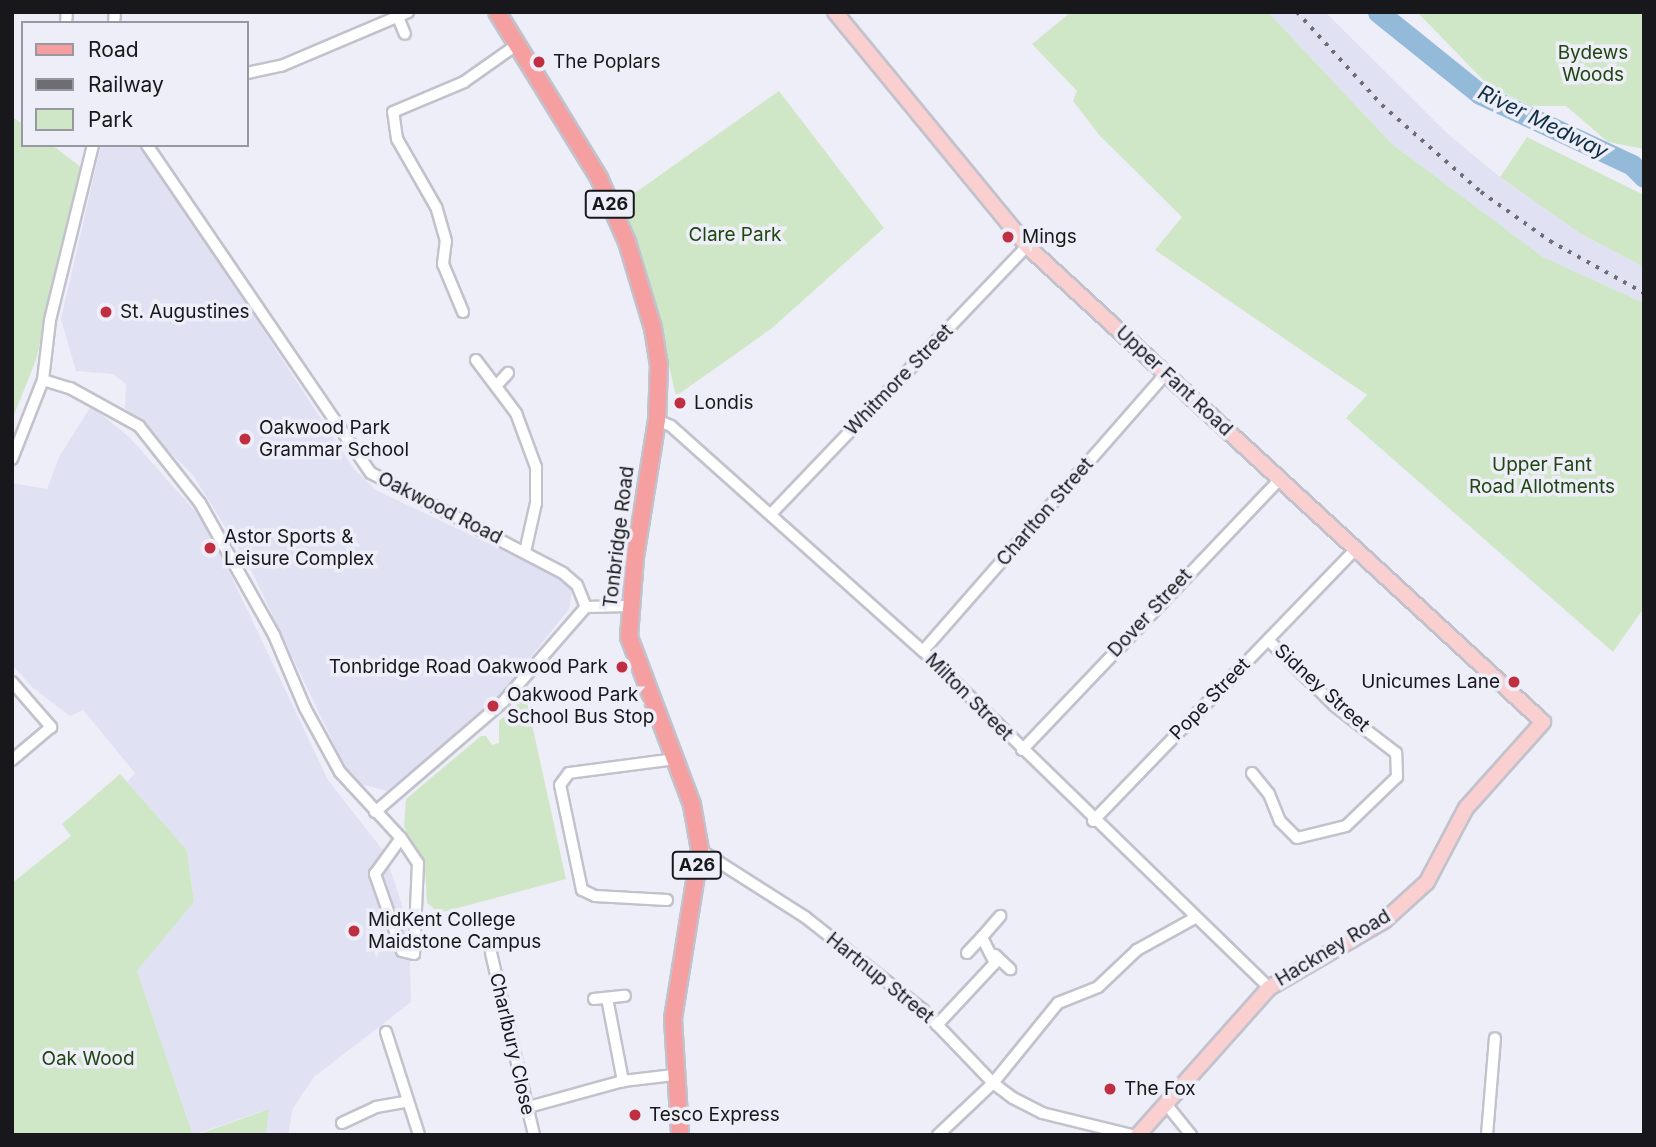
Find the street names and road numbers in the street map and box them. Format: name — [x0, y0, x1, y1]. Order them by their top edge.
road number: A26 — [584, 190, 636, 218]
street label: Whitmore Street — [840, 320, 958, 440]
street label: Upper Fant Road — [1111, 321, 1237, 441]
street label: Charlton Street — [992, 453, 1098, 571]
street label: Tonbridge Road — [599, 465, 639, 609]
street label: Oakwood Road — [374, 467, 506, 549]
street label: Dover Street — [1103, 564, 1197, 662]
street label: Sidney Street — [1270, 639, 1374, 737]
street label: Milton Street — [921, 649, 1017, 745]
street label: Pope Street — [1165, 653, 1255, 745]
road number: A26 — [671, 850, 723, 880]
street label: Hackney Road — [1271, 905, 1395, 991]
street label: Hartnup Street — [822, 928, 938, 1028]
street label: Charlbury Close — [485, 971, 539, 1117]

